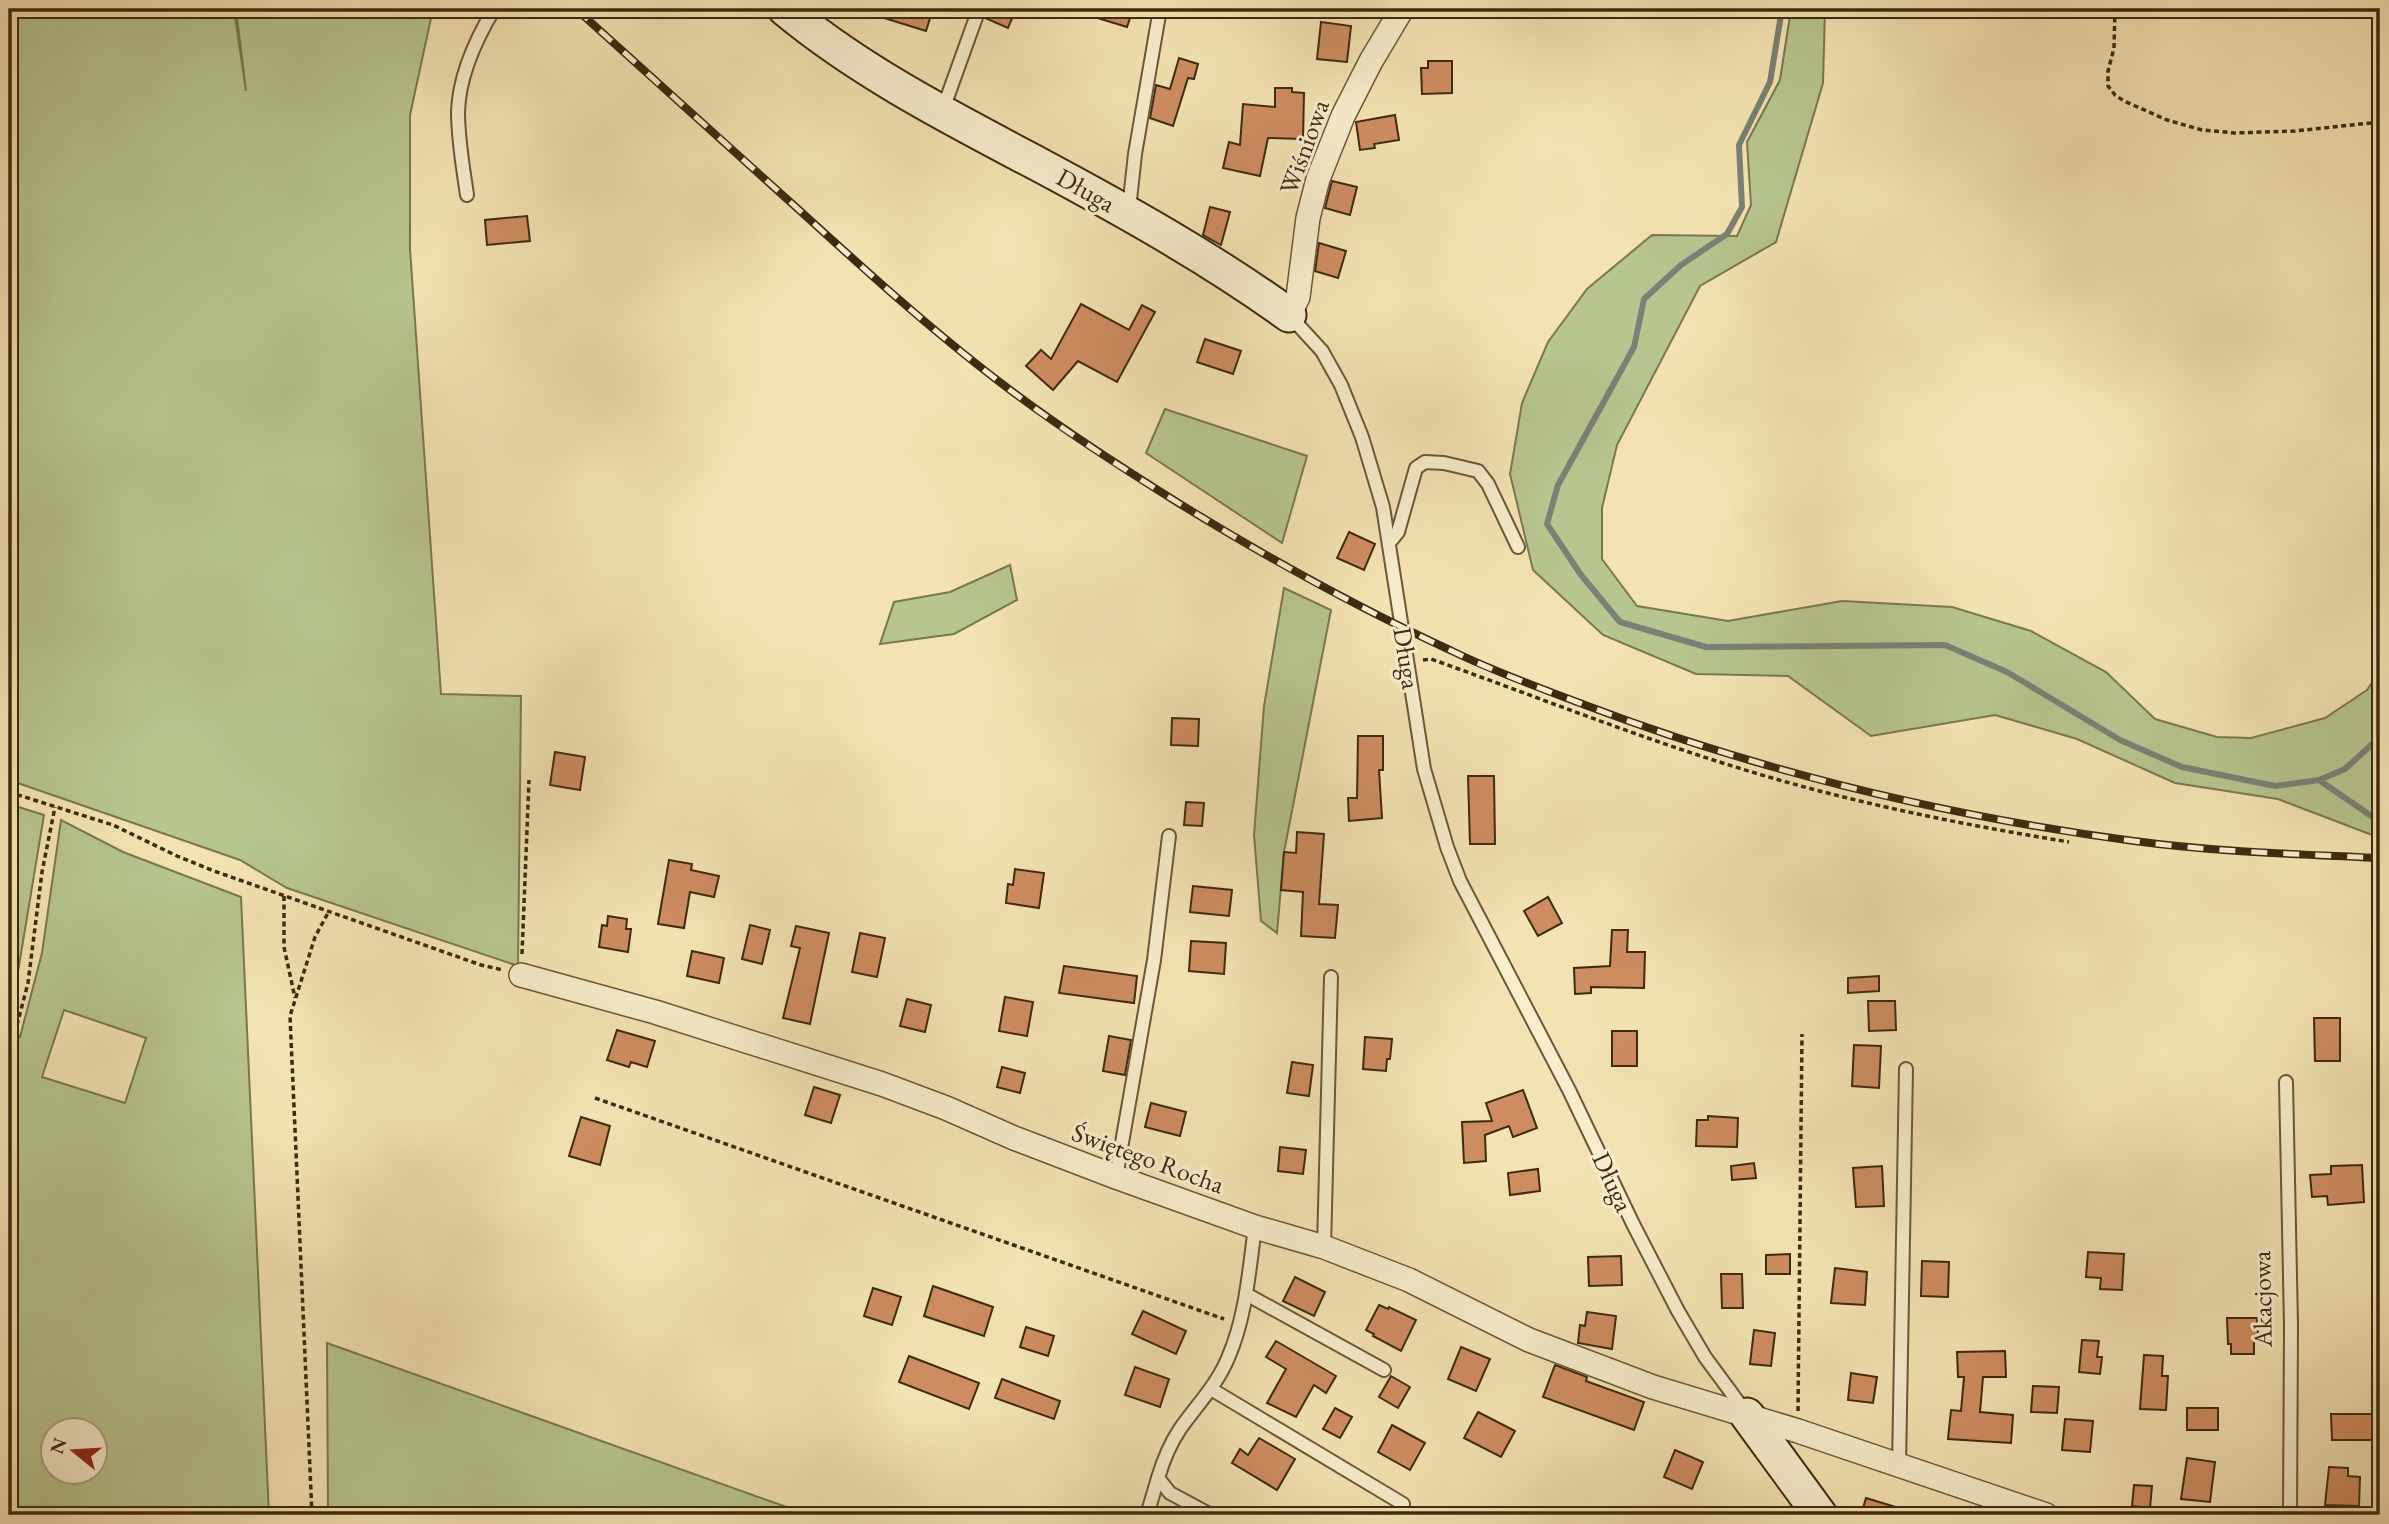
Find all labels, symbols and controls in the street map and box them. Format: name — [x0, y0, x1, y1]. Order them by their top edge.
street label: Wiśniowa — [1271, 94, 1337, 199]
street label: Długa — [1051, 160, 1122, 220]
street label: Długa — [1385, 625, 1429, 692]
street label: Świętego Rocha — [1067, 1115, 1229, 1201]
street label: Długa — [1584, 1147, 1642, 1218]
street label: Akacjowa — [2244, 1250, 2280, 1349]
north arrow — [38, 1416, 108, 1486]
text: N — [44, 1434, 73, 1457]

